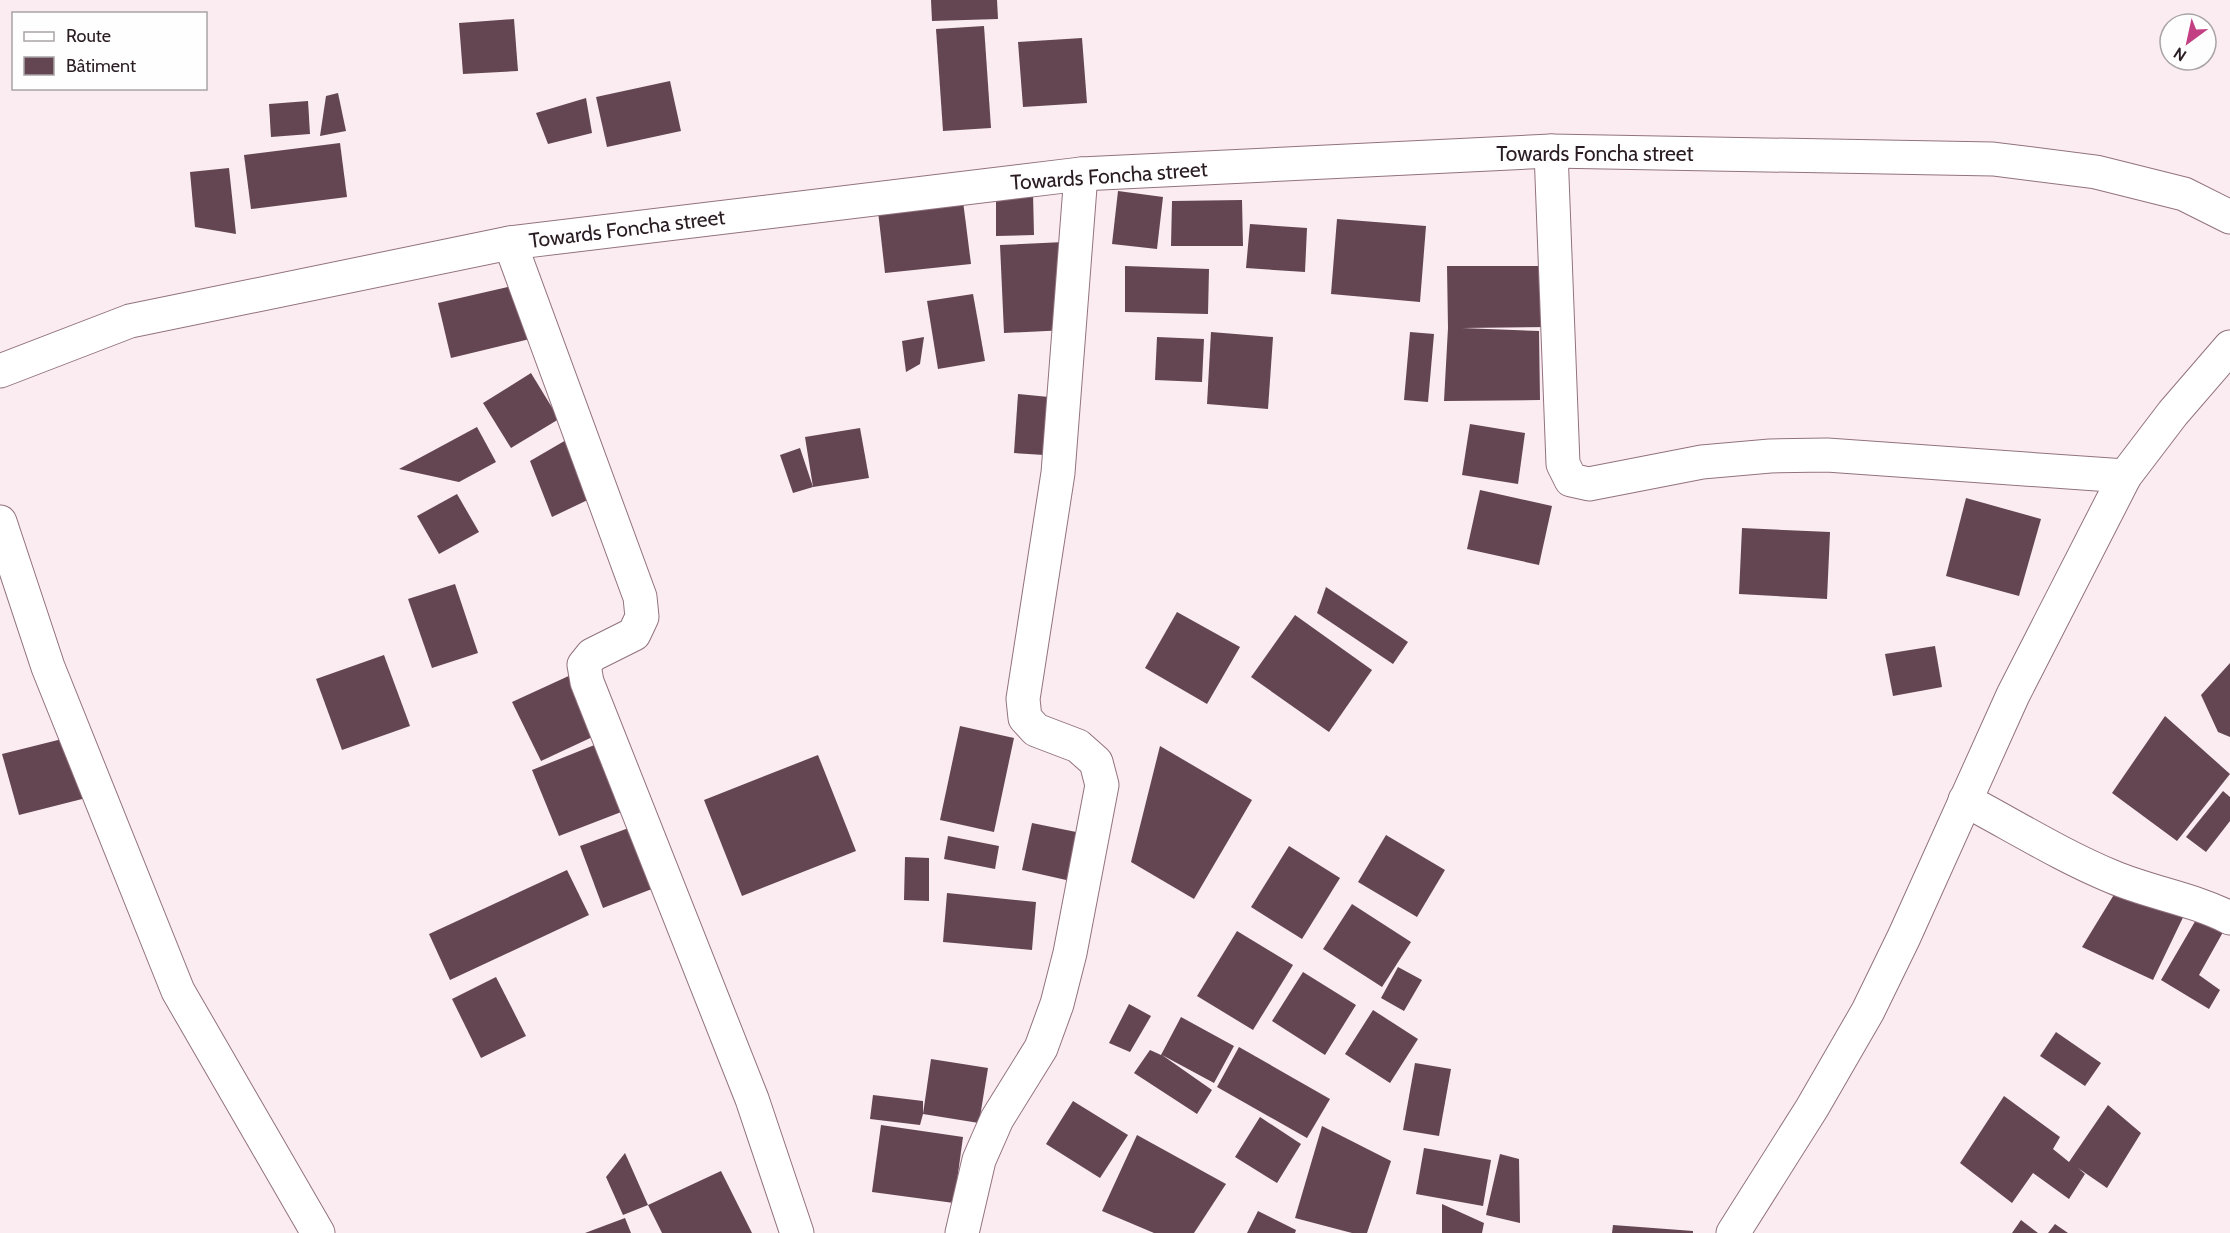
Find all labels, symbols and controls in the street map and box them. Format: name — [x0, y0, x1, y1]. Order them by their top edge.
legend — [12, 12, 207, 90]
north arrow — [2158, 12, 2218, 72]
text: Route — [66, 25, 111, 47]
text: N — [2170, 43, 2190, 65]
text: Bâtiment — [66, 55, 136, 77]
street label: Towards Foncha street — [1496, 141, 1694, 166]
street label: Towards Foncha street — [1010, 156, 1208, 195]
street label: Towards Foncha street — [527, 204, 726, 253]

